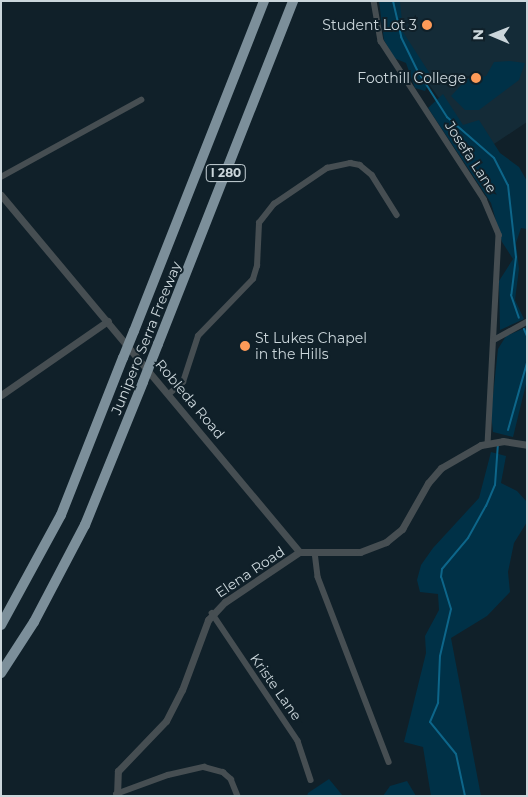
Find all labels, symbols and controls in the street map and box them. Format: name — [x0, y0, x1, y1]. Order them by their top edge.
north arrow — [468, 10, 518, 60]
place label: Student Lot 3 — [322, 17, 417, 33]
marker: Student Lot 3 — [421, 19, 433, 31]
text: N — [469, 29, 487, 41]
place label: Foothill College — [357, 70, 466, 86]
marker: Foothill College — [470, 72, 482, 84]
street label: Josefa Lane — [442, 118, 500, 196]
road number: I 280 — [205, 164, 247, 182]
street label: Junipero Serra Freeway — [108, 259, 184, 417]
place label: St Lukes Chapel in the Hills — [255, 330, 367, 362]
marker: St Lukes Chapel in the Hills — [239, 340, 251, 352]
street label: Robleda Road — [152, 356, 228, 442]
street label: Elena Road — [212, 543, 288, 601]
street label: Kriste Lane — [247, 650, 305, 724]

